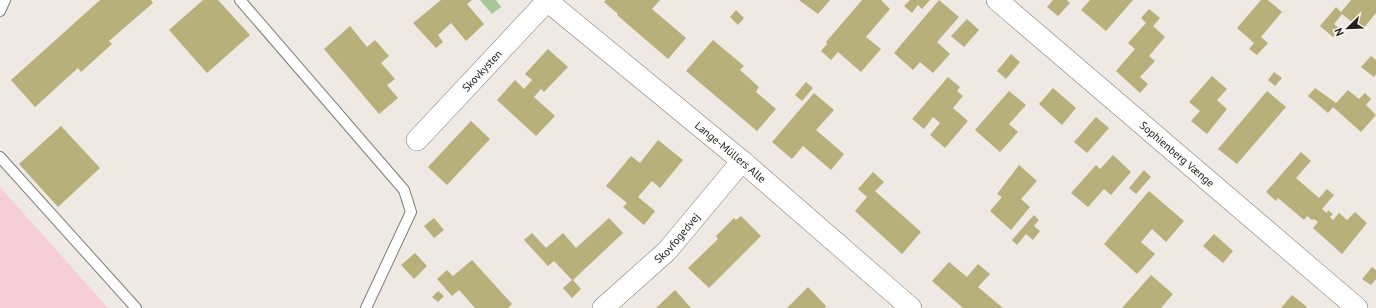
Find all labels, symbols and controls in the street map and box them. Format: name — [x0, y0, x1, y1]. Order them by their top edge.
north arrow — [1328, 8, 1368, 48]
text: N — [1331, 26, 1347, 38]
street label: Skovkysten — [459, 47, 505, 94]
street label: Lange-Müllers Alle — [692, 118, 769, 186]
street label: Sophienberg Vænge — [1137, 118, 1218, 190]
street label: Skovfogedvej — [651, 210, 703, 266]

